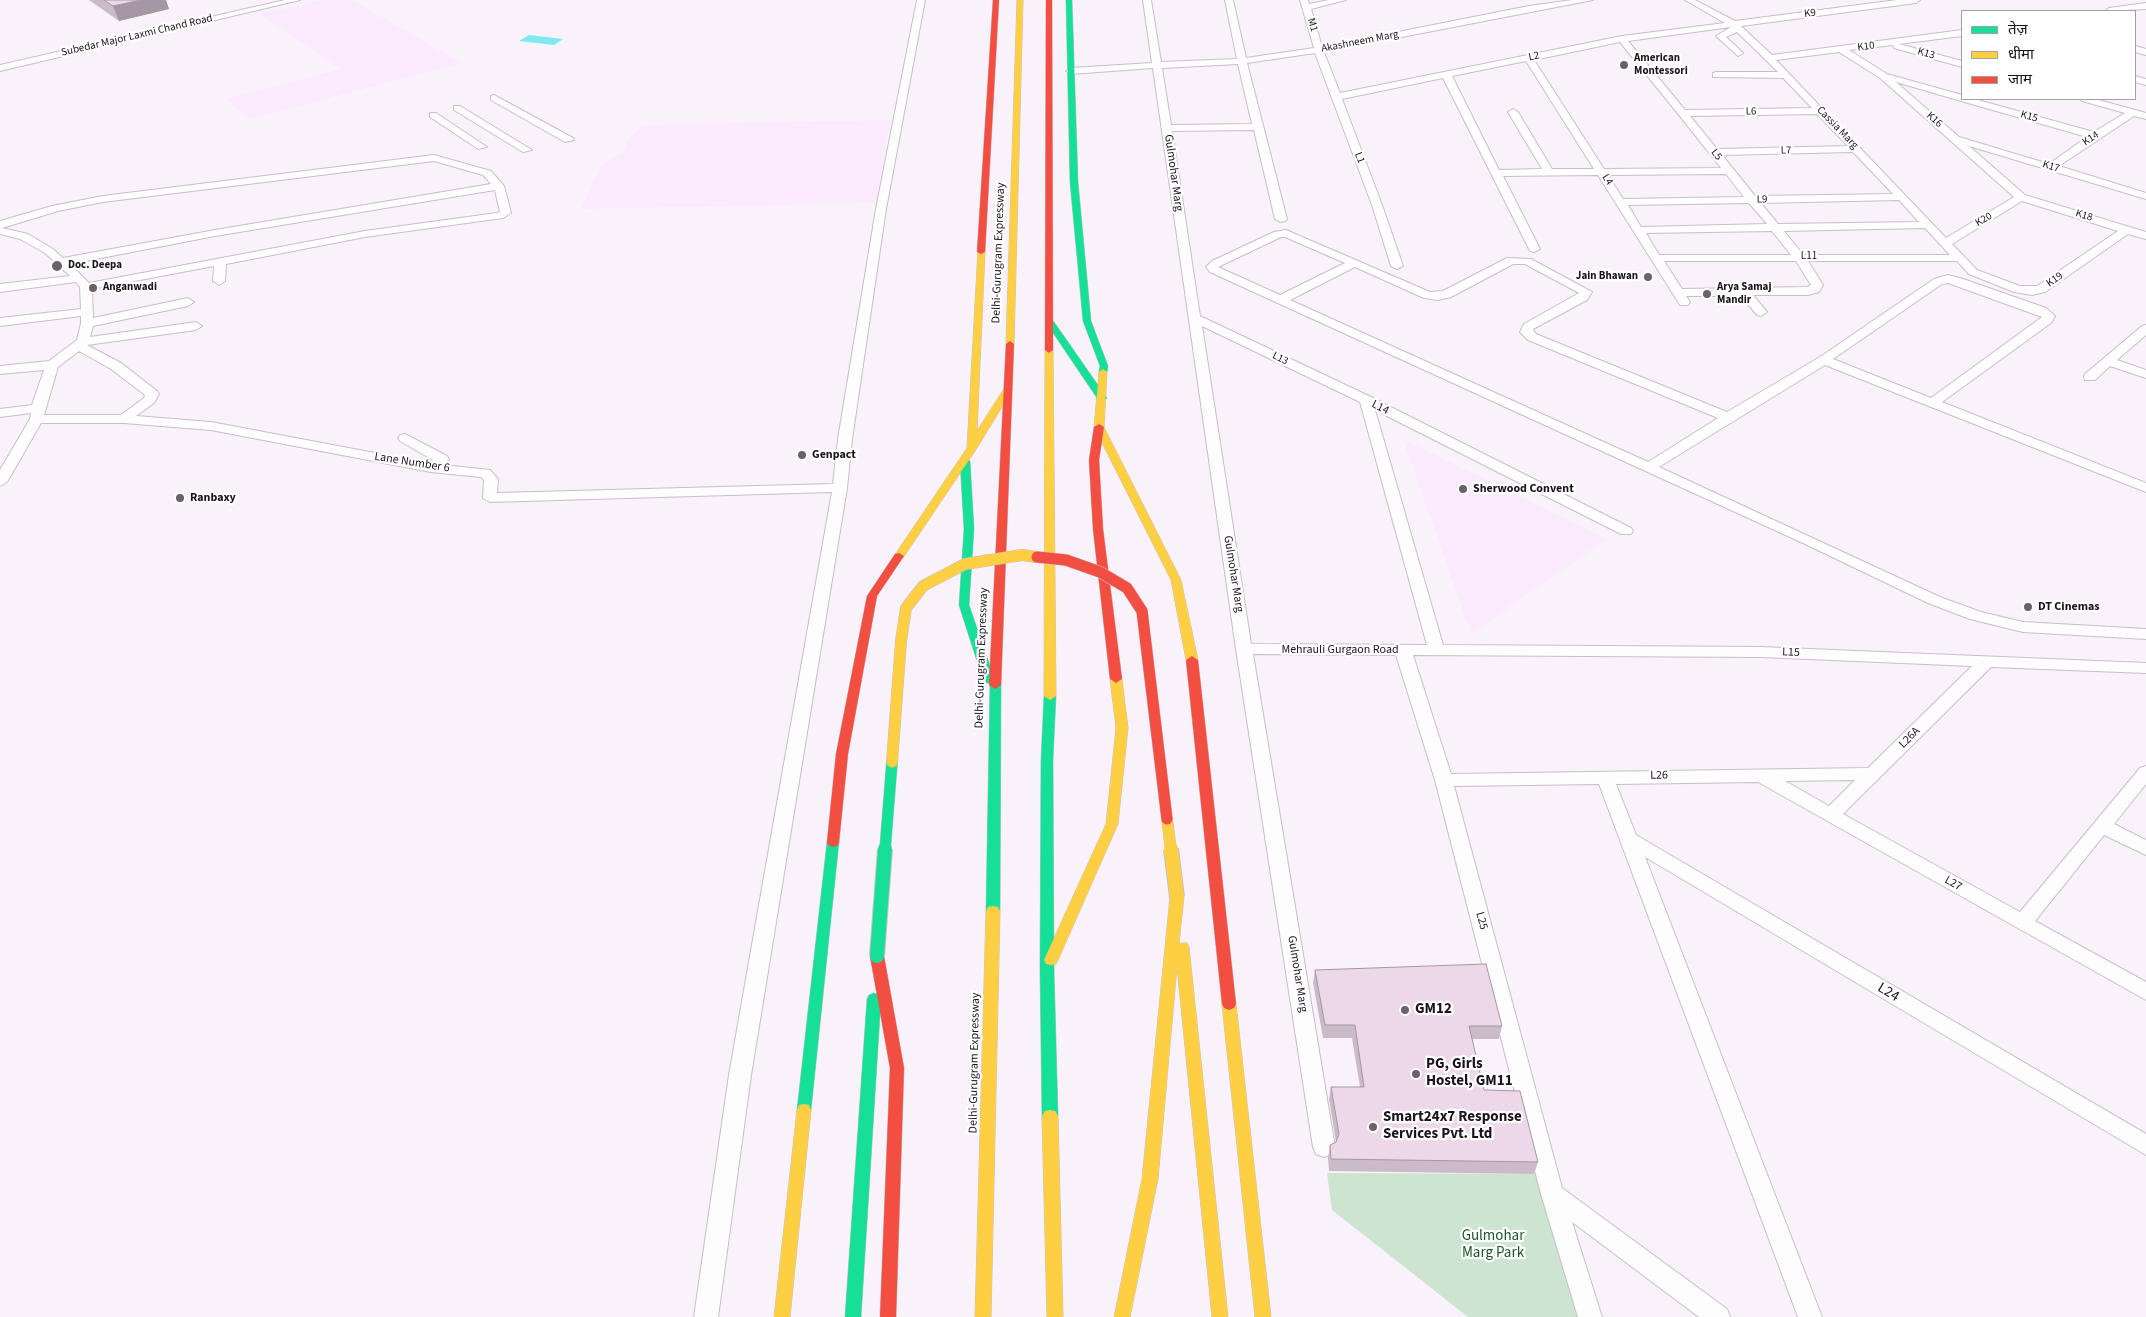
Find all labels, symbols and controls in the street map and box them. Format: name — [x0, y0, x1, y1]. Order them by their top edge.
street label: K9 — [1803, 7, 1817, 21]
legend — [1961, 10, 2136, 100]
street label: Subedar Major Laxmi Chand Road — [60, 12, 214, 60]
street label: M1 — [1304, 17, 1320, 33]
text: तेज़ — [2008, 19, 2028, 40]
street label: Akashneem Marg — [1320, 28, 1400, 56]
street label: K10 — [1857, 39, 1875, 55]
text: धीमा — [2008, 44, 2034, 65]
street label: K13 — [1916, 45, 1936, 63]
street label: L2 — [1527, 49, 1541, 65]
place label: American Montessori — [1634, 52, 1688, 78]
marker: American Montessori — [1618, 59, 1630, 71]
text: जाम — [2008, 69, 2032, 90]
street label: Cassia Marg — [1813, 104, 1861, 152]
street label: L6 — [1745, 105, 1757, 119]
street label: K15 — [2019, 108, 2039, 126]
street label: K16 — [1923, 109, 1945, 131]
street label: K14 — [2080, 129, 2102, 149]
street label: Gulmohar Marg — [1160, 134, 1186, 212]
street label: L7 — [1780, 144, 1792, 158]
street label: L5 — [1707, 147, 1725, 163]
street label: L1 — [1351, 151, 1367, 165]
street label: K17 — [2041, 158, 2061, 176]
street label: L4 — [1599, 172, 1615, 188]
street label: Delhi-Gurugram Expressway — [989, 182, 1009, 324]
street label: L9 — [1756, 193, 1768, 207]
street label: K18 — [2074, 207, 2094, 225]
street label: K20 — [1973, 210, 1995, 230]
street label: L11 — [1801, 250, 1817, 264]
marker: Doc. Deepa — [50, 259, 64, 273]
place label: Doc. Deepa — [68, 259, 122, 273]
place label: Jain Bhawan — [1576, 270, 1638, 284]
street label: K19 — [2044, 270, 2066, 290]
marker: Jain Bhawan — [1642, 271, 1654, 283]
place label: Anganwadi — [103, 281, 157, 295]
place label: Arya Samaj Mandir — [1717, 281, 1771, 307]
marker: Anganwadi — [87, 282, 99, 294]
marker: Arya Samaj Mandir — [1701, 288, 1713, 300]
street label: L13 — [1270, 349, 1290, 369]
street label: L14 — [1369, 398, 1391, 418]
place label: Genpact — [812, 448, 856, 462]
marker: Genpact — [796, 449, 808, 461]
street label: Lane Number 6 — [373, 450, 451, 476]
place label: Sherwood Convent — [1473, 482, 1574, 496]
marker: Sherwood Convent — [1457, 483, 1469, 495]
place label: Ranbaxy — [190, 491, 236, 505]
marker: Ranbaxy — [174, 492, 186, 504]
street label: Gulmohar Marg — [1220, 535, 1246, 613]
street label: Delhi-Gurugram Expressway — [972, 587, 992, 729]
place label: DT Cinemas — [2038, 600, 2100, 614]
marker: DT Cinemas — [2022, 601, 2034, 613]
street label: Mehrauli Gurgaon Road — [1281, 643, 1399, 657]
street label: L15 — [1782, 645, 1800, 661]
street label: L26A — [1896, 724, 1924, 752]
street label: L26 — [1650, 769, 1668, 783]
street label: L27 — [1942, 873, 1964, 895]
street label: L25 — [1472, 911, 1490, 931]
street label: Gulmohar Marg — [1284, 935, 1310, 1013]
street label: L24 — [1874, 980, 1902, 1006]
street label: Delhi-Gurugram Expressway — [967, 993, 983, 1133]
place label: GM12 — [1415, 1001, 1452, 1019]
marker: GM12 — [1399, 1004, 1411, 1016]
place label: PG, Girls Hostel, GM11 — [1426, 1056, 1513, 1091]
marker: PG, Girls Hostel, GM11 — [1410, 1068, 1422, 1080]
place label: Smart24x7 Response Services Pvt. Ltd — [1383, 1109, 1522, 1144]
marker: Smart24x7 Response Services Pvt. Ltd — [1367, 1121, 1379, 1133]
park label: Gulmohar Marg Park — [1462, 1228, 1524, 1263]

